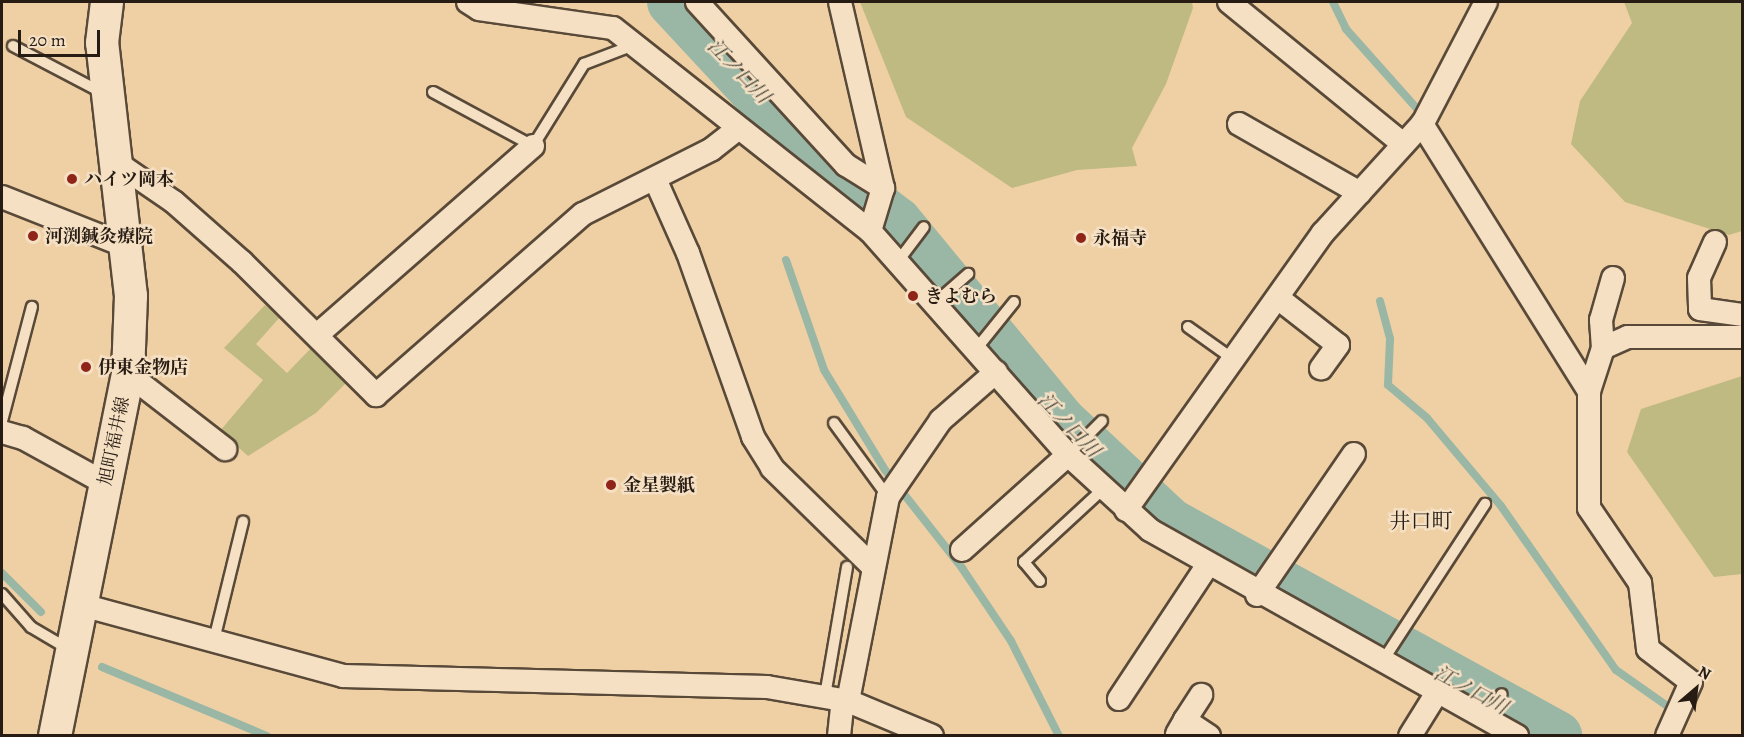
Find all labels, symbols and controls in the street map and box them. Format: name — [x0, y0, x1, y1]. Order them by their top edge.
scale bar — [21, 18, 104, 56]
text: 20 m — [29, 28, 66, 52]
water label: 江ノ口川 — [703, 34, 775, 108]
place label: ハイツ岡本 — [84, 168, 174, 190]
marker: ハイツ岡本 — [65, 172, 79, 186]
place label: 河渕鍼灸療院 — [45, 225, 153, 247]
place label: 永福寺 — [1093, 227, 1147, 249]
marker: 河渕鍼灸療院 — [26, 229, 40, 243]
marker: 永福寺 — [1074, 231, 1088, 245]
place label: きよむら — [925, 285, 997, 307]
marker: きよむら — [906, 289, 920, 303]
place label: 伊東金物店 — [98, 356, 188, 378]
marker: 伊東金物店 — [79, 360, 93, 374]
water label: 江ノ口川 — [1033, 388, 1105, 462]
street label: 旭町福井線 — [94, 395, 134, 487]
place label: 金星製紙 — [623, 474, 695, 496]
marker: 金星製紙 — [604, 478, 618, 492]
district label: 井口町 — [1390, 508, 1452, 534]
north arrow — [1666, 659, 1726, 719]
water label: 江ノ口川 — [1430, 661, 1512, 719]
text: N — [1694, 661, 1715, 686]

